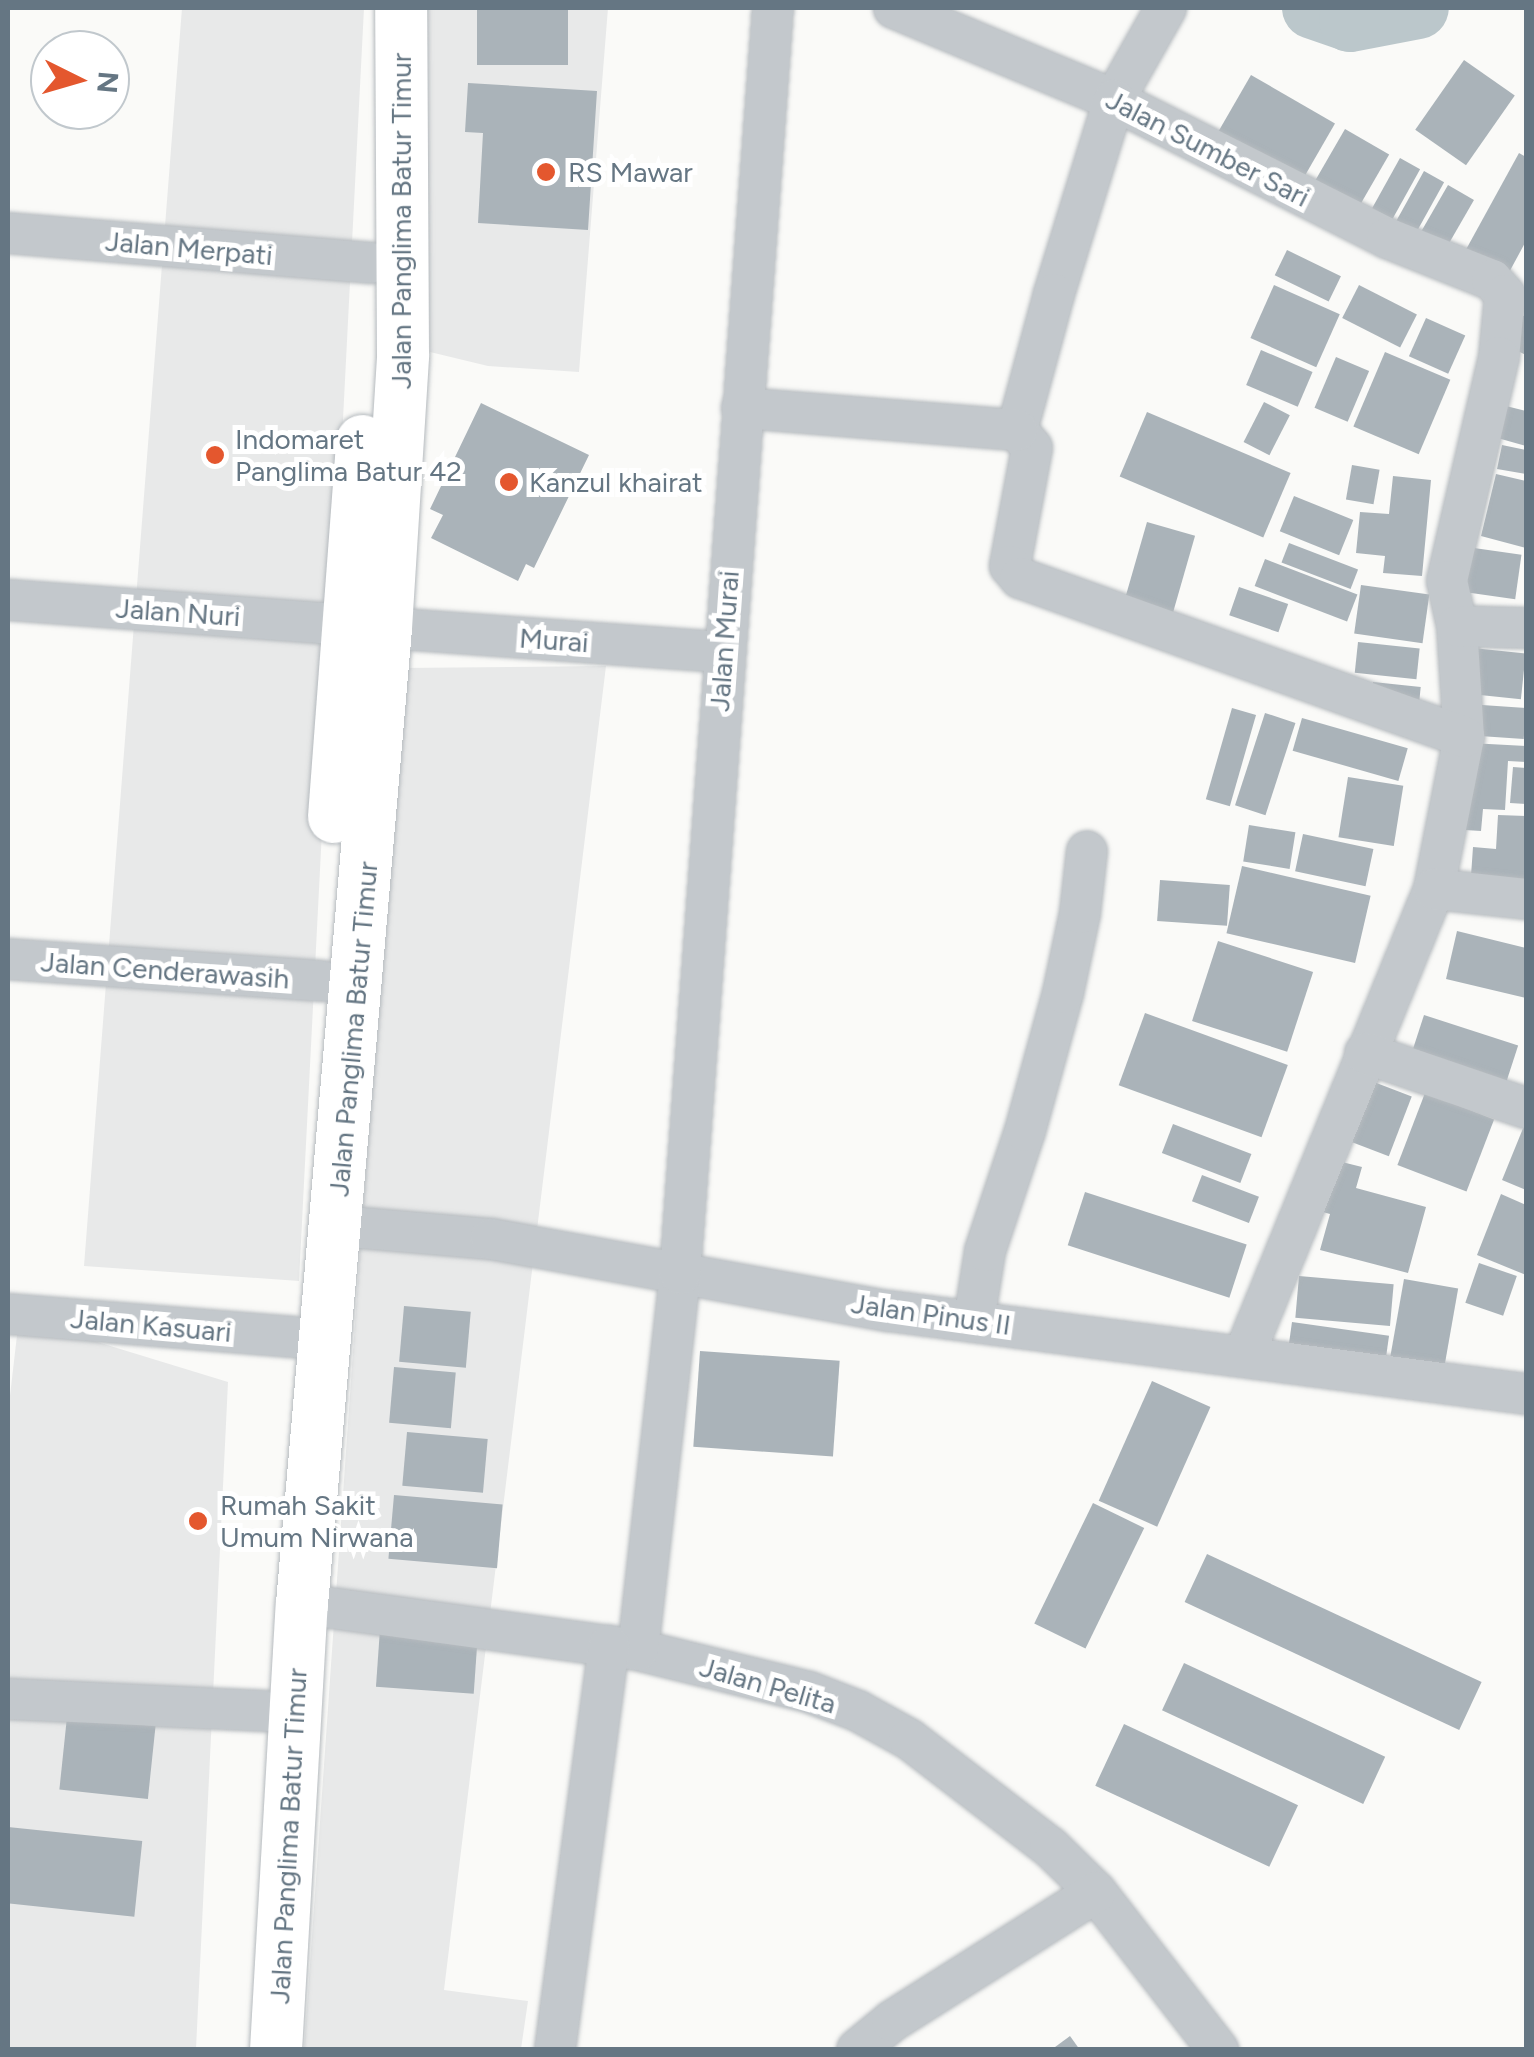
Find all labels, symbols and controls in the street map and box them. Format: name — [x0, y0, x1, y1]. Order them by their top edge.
north arrow — [30, 30, 130, 130]
street label: Jalan Panglima Batur Timur — [384, 53, 418, 389]
text: N — [90, 70, 126, 95]
street label: Jalan Sumber Sari — [1101, 82, 1315, 214]
place label: RS Mawar — [568, 155, 693, 189]
marker: RS Mawar — [533, 159, 559, 185]
street label: Jalan Merpati — [104, 224, 274, 272]
place label: Indomaret Panglima Batur 42 — [235, 422, 462, 488]
marker: Indomaret Panglima Batur 42 — [204, 444, 226, 466]
place label: Kanzul khairat — [529, 465, 703, 499]
marker: Kanzul khairat — [498, 471, 520, 493]
street label: Jalan Murai — [702, 569, 746, 713]
street label: Jalan Nuri — [115, 591, 241, 633]
street label: Murai — [518, 621, 590, 659]
street label: Jalan Panglima Batur Timur — [322, 860, 384, 1198]
street label: Jalan Cenderawasih — [40, 945, 290, 995]
street label: Jalan Pinus II — [849, 1286, 1013, 1342]
street label: Jalan Kasuari — [69, 1301, 233, 1349]
place label: Rumah Sakit Umum Nirwana — [220, 1488, 413, 1554]
marker: Rumah Sakit Umum Nirwana — [185, 1508, 211, 1534]
street label: Jalan Pelita — [696, 1650, 840, 1720]
street label: Jalan Panglima Batur Timur — [262, 1667, 314, 2005]

